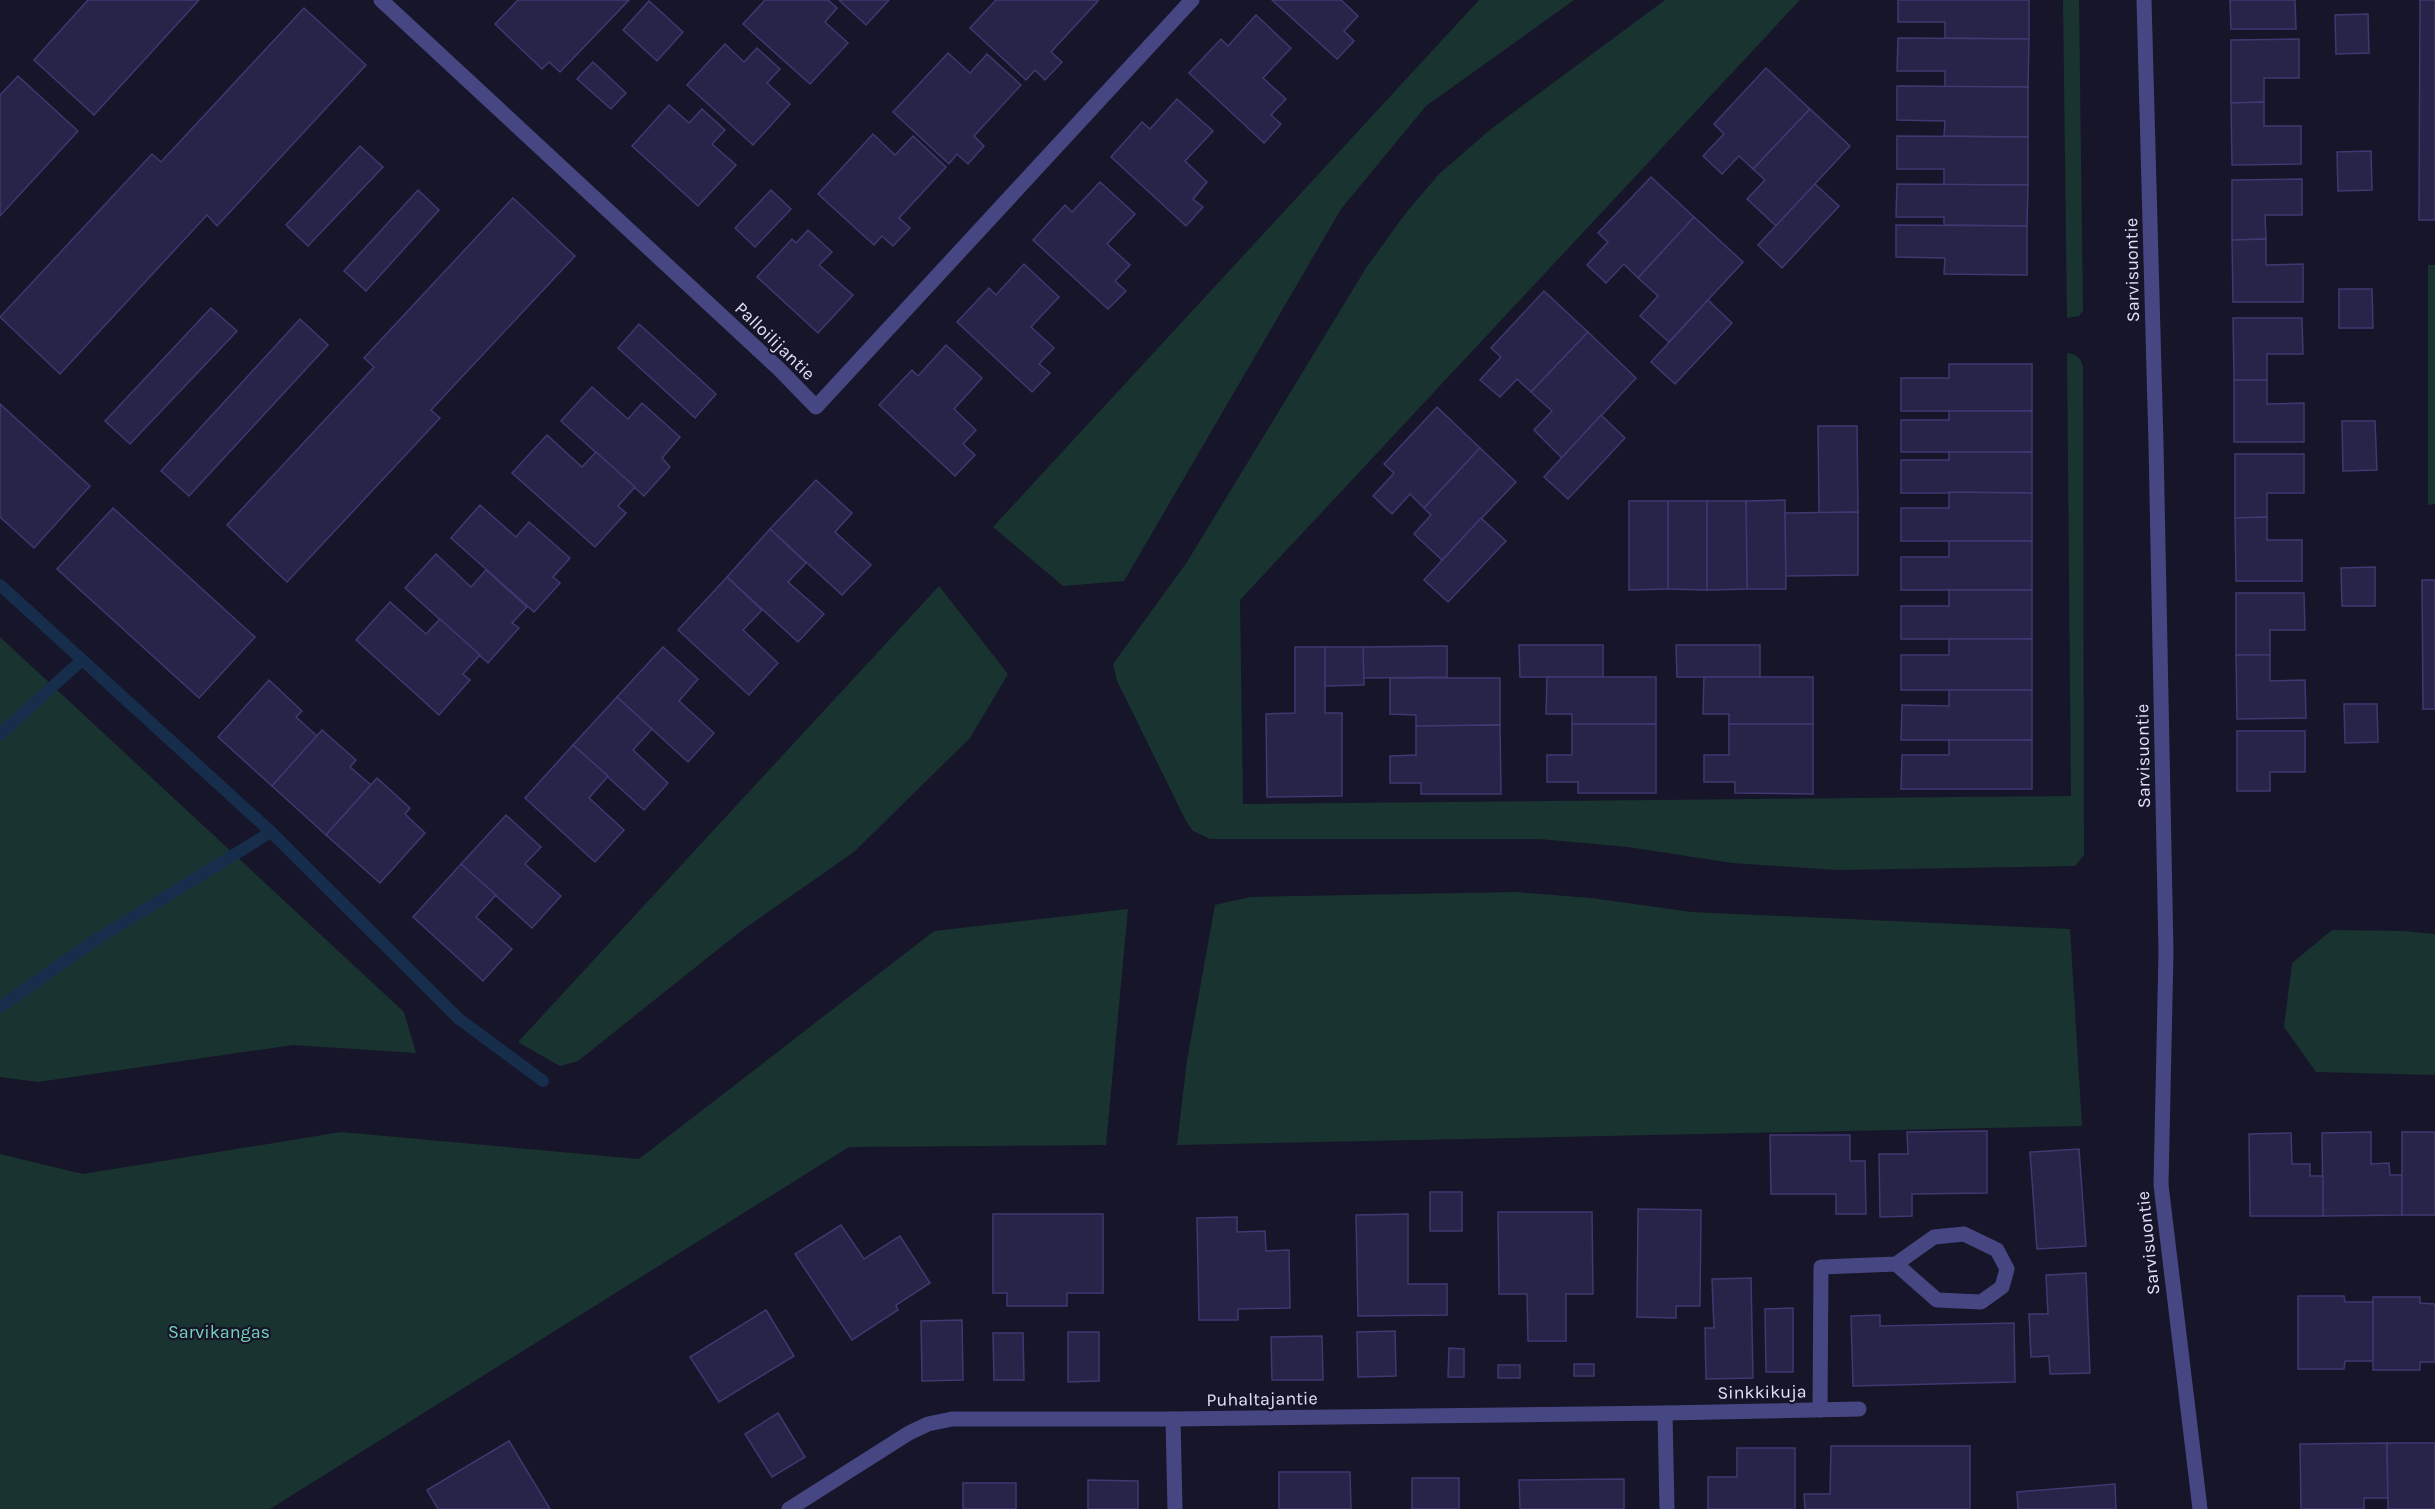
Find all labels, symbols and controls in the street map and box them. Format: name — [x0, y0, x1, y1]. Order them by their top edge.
street label: Sarvisuontie — [2120, 218, 2144, 322]
street label: Palloilijantie — [730, 297, 820, 385]
street label: Sarvisuontie — [2131, 704, 2155, 808]
street label: Sarvisuontie — [2132, 1190, 2164, 1296]
park label: Sarvikangas — [168, 1321, 270, 1343]
street label: Sinkkikuja — [1717, 1380, 1807, 1404]
street label: Puhaltajantie — [1206, 1387, 1318, 1411]

